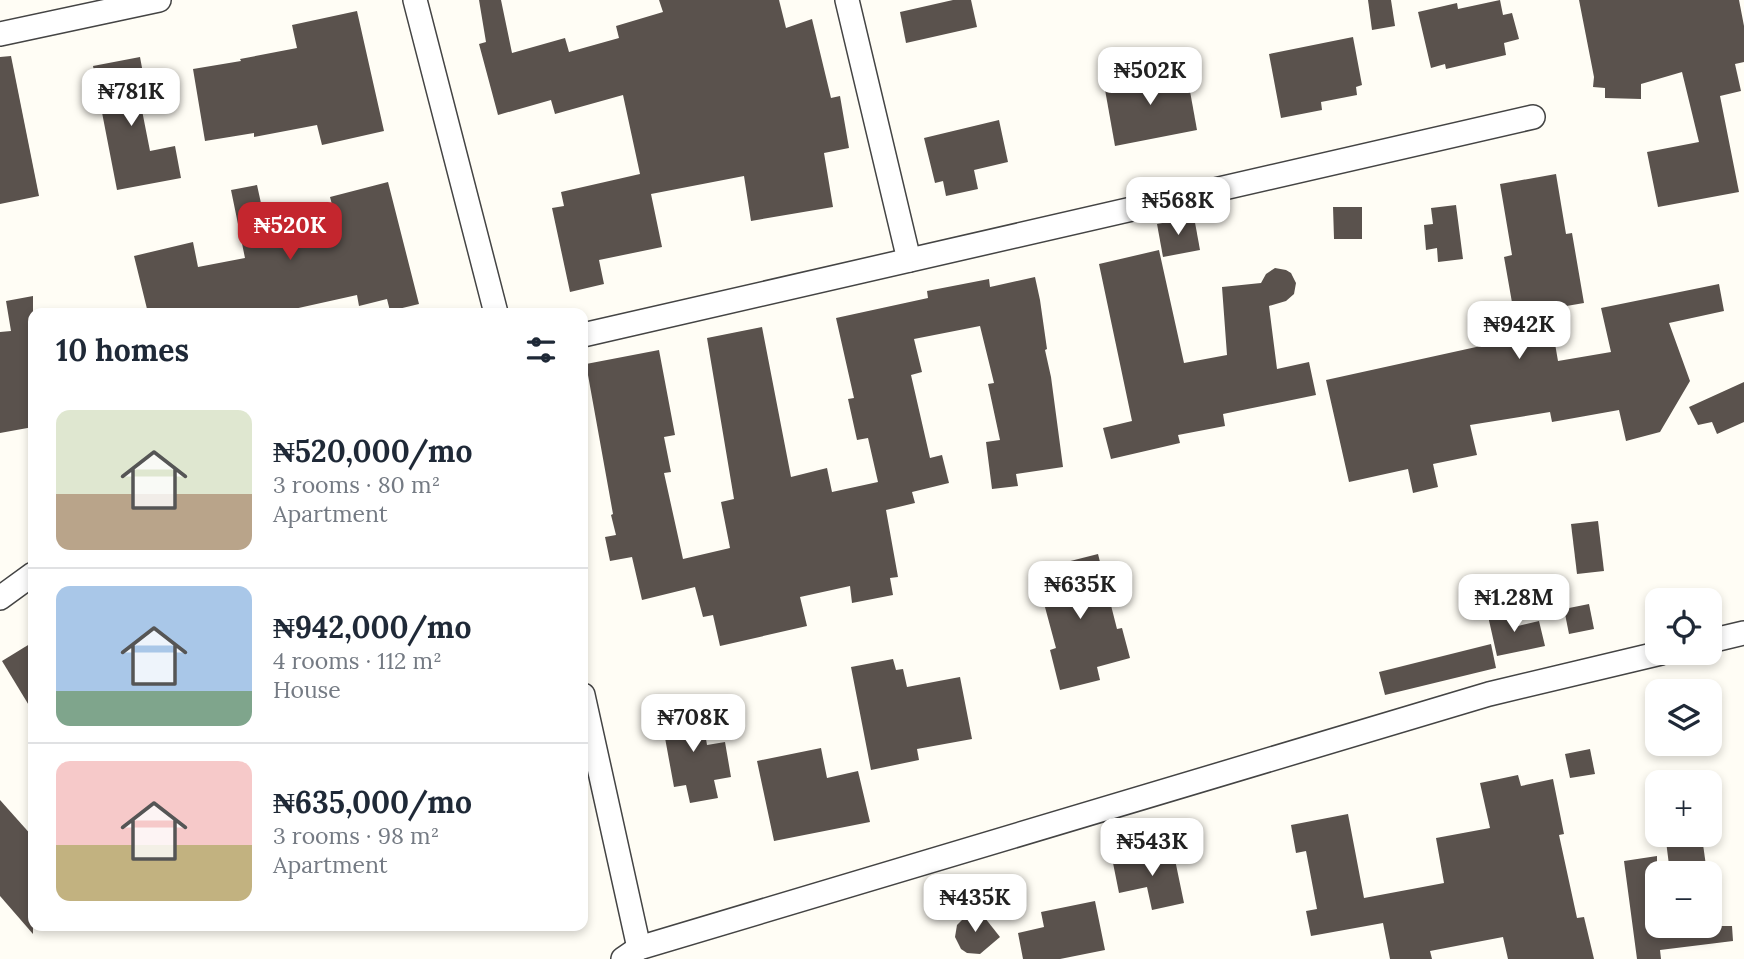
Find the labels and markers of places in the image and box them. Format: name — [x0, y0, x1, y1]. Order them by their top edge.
pin: ₦502K — [1101, 48, 1199, 107]
pin: ₦781K — [82, 68, 180, 128]
pin: ₦568K — [1129, 177, 1227, 237]
pin: ₦520K — [241, 202, 339, 262]
pin: ₦942K — [1470, 302, 1568, 361]
pin: ₦635K — [1031, 562, 1129, 621]
pin: ₦1.28M — [1457, 574, 1571, 634]
pin: ₦708K — [644, 694, 742, 754]
pin: ₦543K — [1103, 818, 1201, 878]
pin: ₦435K — [926, 874, 1024, 934]

